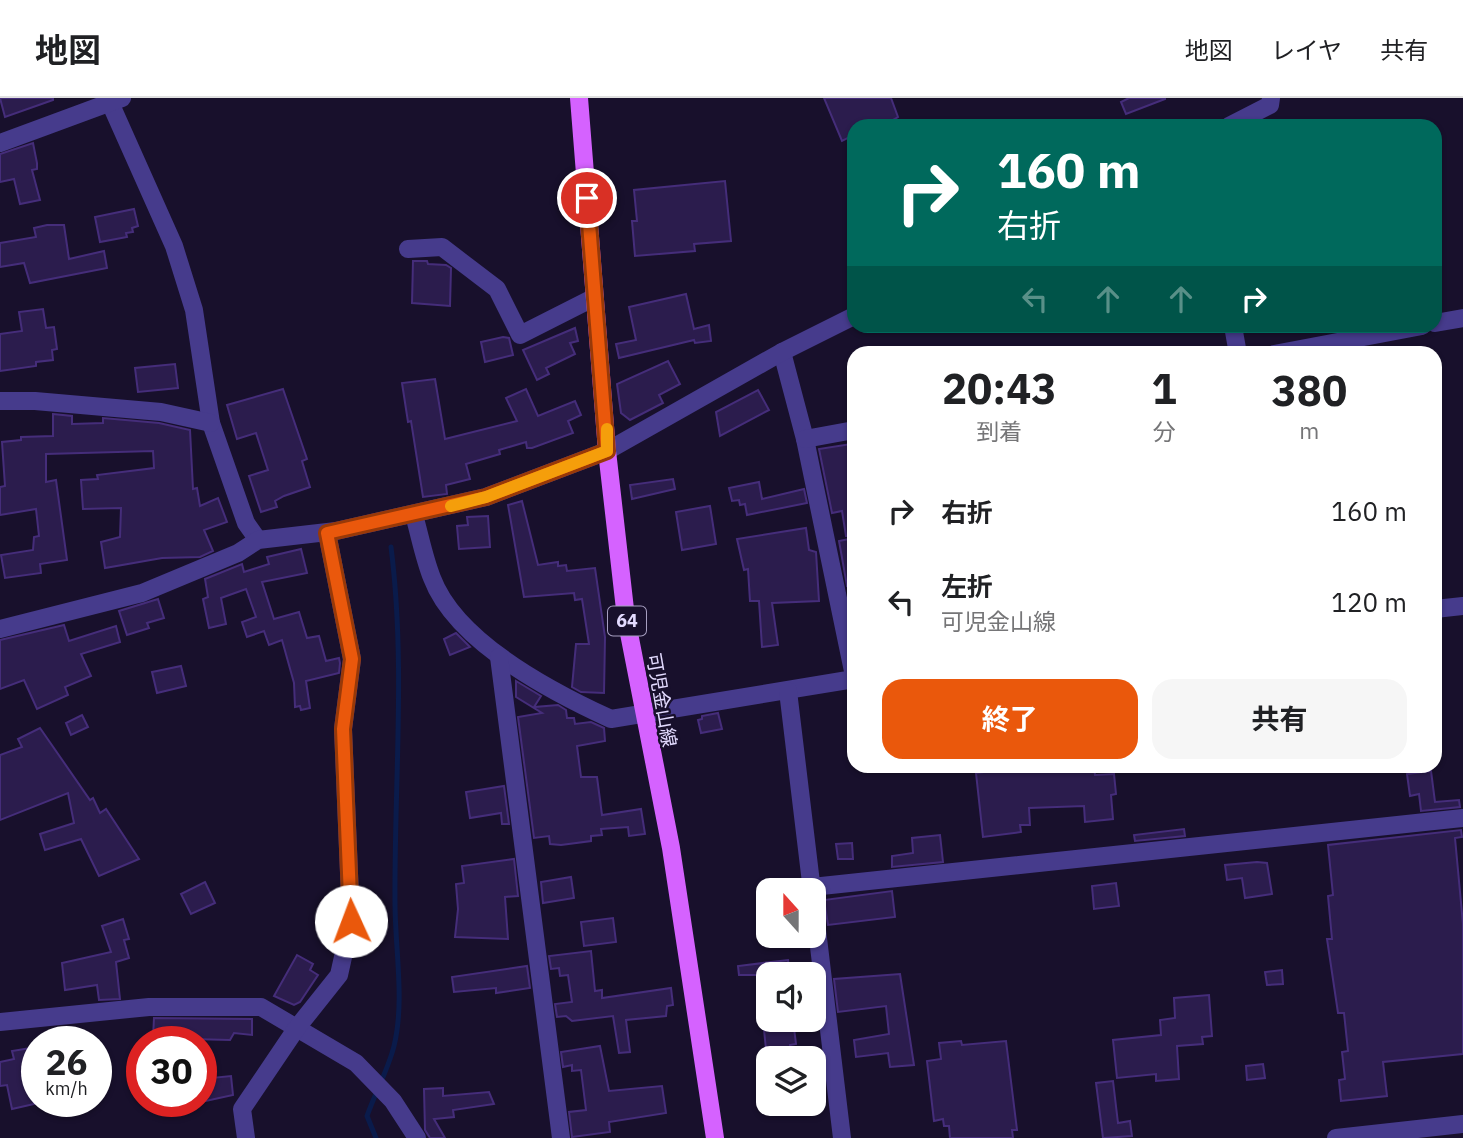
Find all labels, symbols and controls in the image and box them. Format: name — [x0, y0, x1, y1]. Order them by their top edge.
text: 地図 — [35, 28, 101, 71]
text: 地図 — [1185, 34, 1233, 66]
text: レイヤ — [1271, 34, 1342, 66]
text: 共有 — [1380, 34, 1428, 66]
text: 160 m — [997, 138, 1141, 201]
icon: right — [882, 147, 973, 238]
pin — [557, 168, 617, 228]
icon: arrive — [568, 179, 606, 217]
text: 右折 — [997, 204, 1061, 246]
icon: left — [1016, 280, 1054, 318]
icon: ahead — [1089, 280, 1127, 318]
icon: ahead — [1162, 280, 1200, 318]
icon: right — [1235, 280, 1273, 318]
text: 20:43 — [942, 361, 1057, 416]
text: 1 — [1151, 361, 1177, 416]
text: 380 — [1272, 363, 1347, 418]
text: m — [1299, 415, 1319, 445]
text: 到着 — [976, 416, 1022, 446]
text: 分 — [1153, 416, 1176, 446]
icon: right — [882, 492, 920, 530]
text: 160 m — [1331, 494, 1407, 528]
text: 右折 — [941, 495, 993, 529]
text: 左折 — [941, 569, 993, 603]
icon: left — [882, 583, 920, 621]
text: 120 m — [1331, 585, 1407, 619]
road number: 64 — [608, 606, 646, 636]
text: 可児金山線 — [941, 606, 1056, 636]
street label: 可児金山線 — [642, 651, 682, 749]
button: 終了 — [882, 679, 1138, 759]
button: 共有 — [1152, 679, 1407, 759]
north arrow — [756, 878, 826, 948]
map controls — [756, 878, 826, 1116]
position arrow — [314, 884, 388, 958]
button: sound — [756, 962, 826, 1032]
speed limit sign: 30 — [126, 1026, 217, 1117]
text: 26 — [45, 1039, 88, 1085]
button: layers — [756, 1046, 826, 1116]
text: km/h — [45, 1077, 88, 1100]

